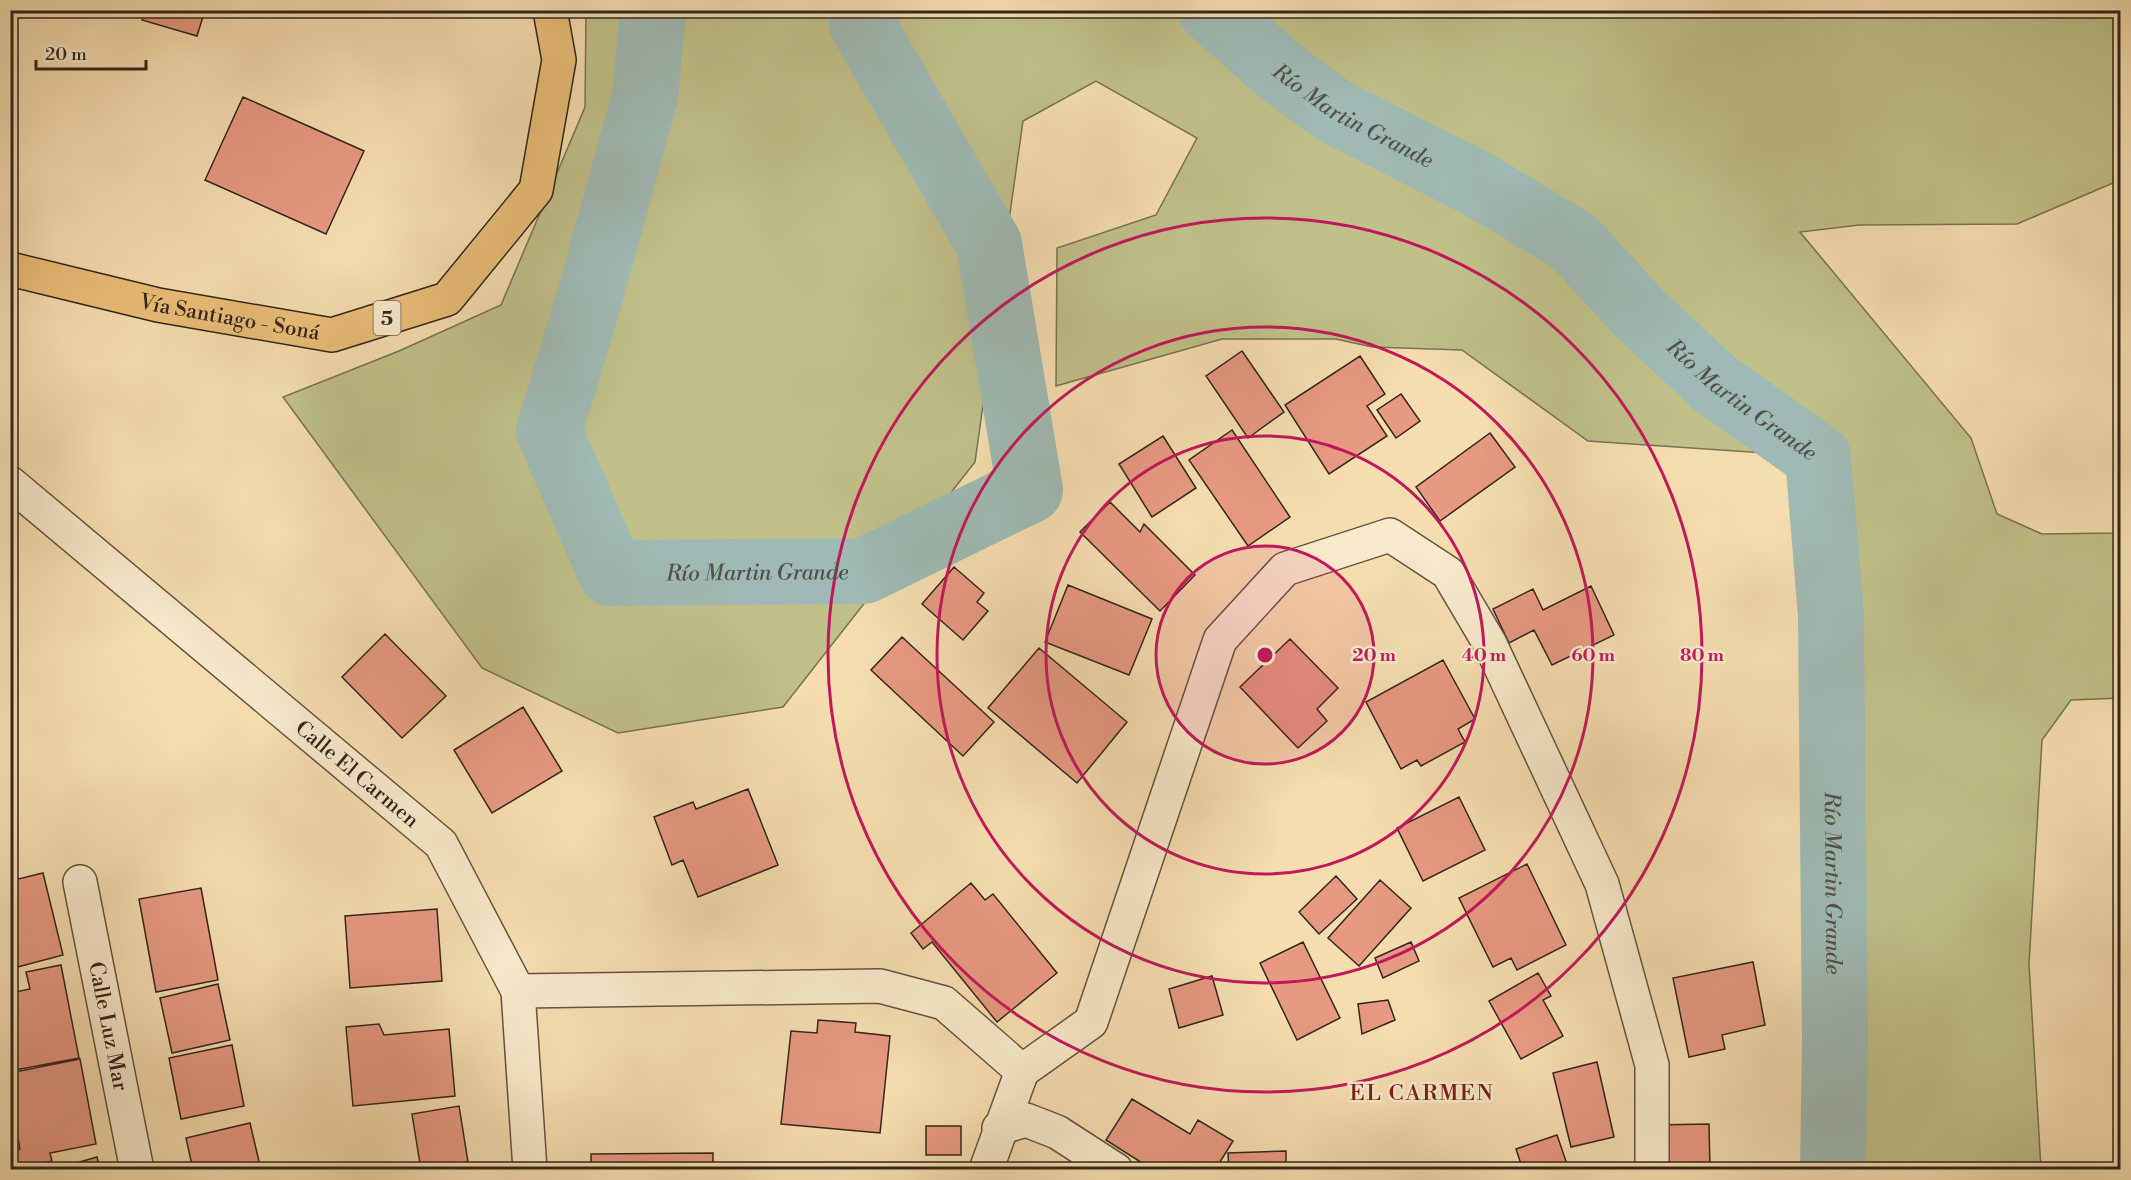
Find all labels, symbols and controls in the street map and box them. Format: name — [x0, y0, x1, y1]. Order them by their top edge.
scale bar — [36, 33, 146, 71]
text: 20 m — [45, 43, 87, 66]
water label: Río Martin Grande — [1266, 58, 1437, 174]
street label: Vía Santiago - Soná — [136, 289, 322, 347]
road number: 5 — [374, 301, 400, 335]
water label: Río Martin Grande — [1660, 333, 1822, 467]
water label: Río Martin Grande — [665, 559, 849, 588]
text: 20 m — [1352, 644, 1396, 667]
text: 40 m — [1462, 644, 1507, 667]
text: 60 m — [1571, 644, 1615, 667]
text: 80 m — [1680, 644, 1725, 667]
centre of rings — [1255, 645, 1275, 665]
street label: Calle El Carmen — [289, 715, 424, 834]
water label: Río Martin Grande — [1818, 791, 1846, 975]
street label: Calle Luz Mar — [82, 960, 133, 1093]
district label: EL CARMEN — [1350, 1080, 1494, 1107]

